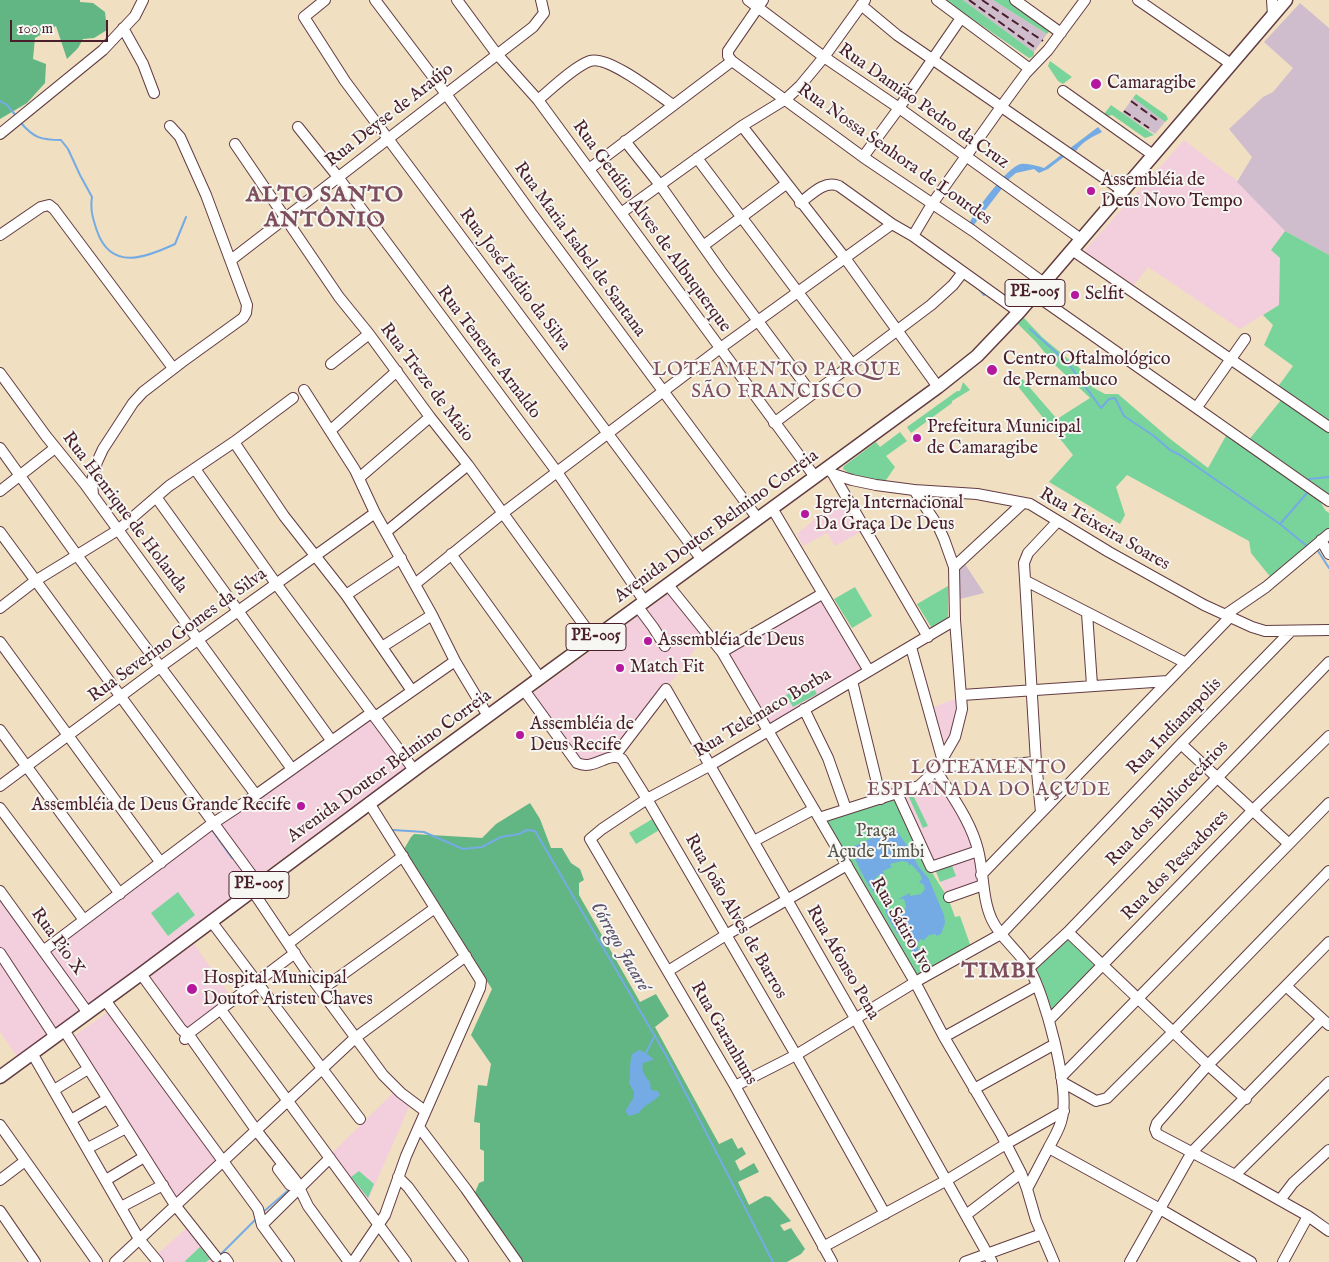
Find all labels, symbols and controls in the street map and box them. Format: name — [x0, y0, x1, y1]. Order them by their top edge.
scale bar — [12, 10, 110, 42]
text: 100 m — [18, 19, 53, 38]
street label: Rua Damião Pedro da Cruz — [833, 40, 1013, 174]
street label: Rua Deyse de Araújo — [322, 59, 458, 173]
place label: Camaragibe — [1107, 73, 1196, 95]
marker: Camaragibe — [1089, 77, 1103, 91]
street label: Rua Nossa Senhora de Lourdes — [792, 79, 996, 231]
street label: Rua Getúlio Alves de Albuquerque — [567, 117, 735, 337]
street label: Rua Maria Isabel de Santana — [508, 158, 650, 342]
place label: Assembléia de Deus Novo Tempo — [1101, 170, 1243, 212]
district label: ALTO SANTO ANTÔNIO — [245, 183, 405, 235]
marker: Assembléia de Deus Novo Tempo — [1085, 185, 1097, 197]
street label: Rua José Isídio da Silva — [454, 205, 574, 355]
road number: PE-005 — [1005, 280, 1065, 306]
street label: Rua Tenente Arnaldo — [431, 282, 545, 424]
place label: Selfit — [1085, 284, 1124, 306]
marker: Selfit — [1069, 289, 1081, 301]
street label: Rua Treze de Maio — [374, 320, 478, 446]
place label: Centro Oftalmológico de Pernambuco — [1003, 349, 1170, 392]
district label: LOTEAMENTO PARQUE SÃO FRANCISCO — [650, 360, 904, 404]
marker: Centro Oftalmológico de Pernambuco — [985, 363, 999, 377]
place label: Prefeitura Municipal de Camaragibe — [927, 417, 1081, 459]
street label: Rua Henrique de Holanda — [56, 428, 192, 598]
marker: Prefeitura Municipal de Camaragibe — [911, 432, 923, 444]
street label: Avenida Doutor Belmino Correia — [611, 446, 823, 608]
street label: Rua Teixeira Soares — [1035, 484, 1173, 576]
place label: Igreja Internacional Da Graça De Deus — [815, 493, 963, 536]
marker: Igreja Internacional Da Graça De Deus — [799, 508, 811, 520]
street label: Rua Severino Gomes da Silva — [85, 564, 271, 708]
road number: PE-005 — [566, 624, 626, 650]
place label: Assembléia de Deus — [658, 630, 804, 652]
marker: Assembléia de Deus — [642, 635, 654, 647]
place label: Match Fit — [630, 657, 704, 679]
marker: Match Fit — [614, 662, 626, 674]
street label: Rua Telemaco Borba — [691, 665, 835, 763]
street label: Rua Indianapolis — [1123, 674, 1227, 780]
street label: Avenida Doutor Belmino Correia — [284, 686, 496, 848]
place label: Assembléia de Deus Recife — [530, 714, 634, 756]
marker: Assembléia de Deus Recife — [514, 729, 526, 741]
street label: Rua dos Bibliotecários — [1102, 736, 1234, 872]
district label: LOTEAMENTO ESPLANADA DO AÇUDE — [864, 758, 1114, 802]
place label: Assembléia de Deus Grande Recife — [32, 795, 291, 817]
marker: Assembléia de Deus Grande Recife — [295, 800, 307, 812]
street label: Rua dos Pescadores — [1118, 806, 1234, 926]
park label: Praça Açude Timbi — [827, 821, 925, 864]
street label: Rua João Alves de Barros — [679, 831, 791, 1003]
road number: PE-005 — [229, 872, 289, 898]
street label: Rua Sátiro Ivo — [865, 874, 937, 978]
water label: Córrego Jacaré — [584, 898, 654, 996]
street label: Rua Afonso Pena — [801, 902, 883, 1024]
street label: Rua Pio X — [25, 904, 89, 980]
district label: TIMBI — [961, 959, 1037, 985]
place label: Hospital Municipal Doutor Aristeu Chaves — [203, 968, 373, 1011]
street label: Rua Garanhuns — [685, 979, 761, 1089]
marker: Hospital Municipal Doutor Aristeu Chaves — [185, 982, 199, 996]

